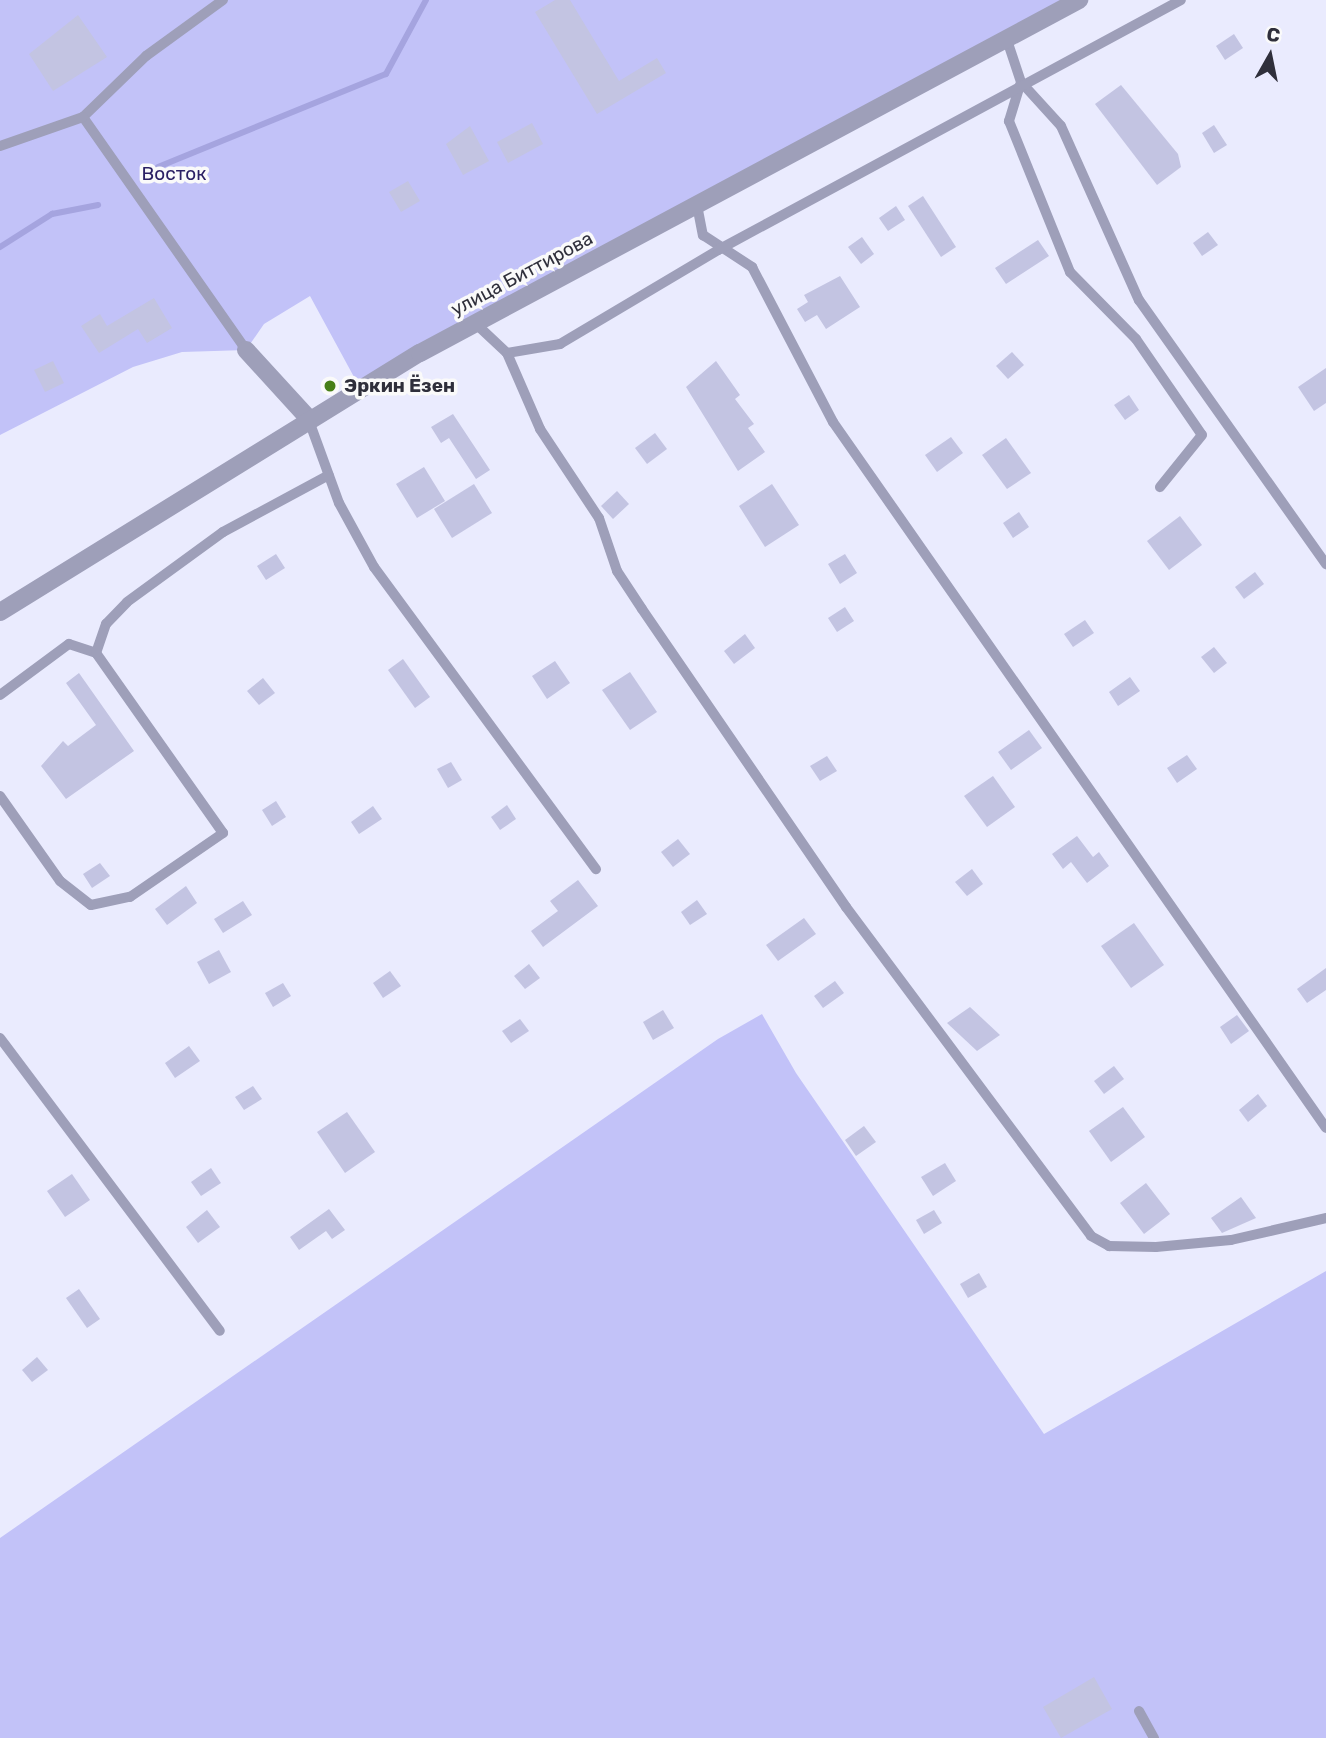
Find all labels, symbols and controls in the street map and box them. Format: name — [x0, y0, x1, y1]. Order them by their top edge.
north arrow — [1235, 21, 1305, 91]
text: С — [1265, 22, 1282, 47]
park label: Восток — [142, 163, 206, 185]
street label: улица Биттирова — [447, 227, 597, 321]
place label: Эркин Ёзен — [344, 375, 455, 397]
marker: Эркин Ёзен — [322, 378, 338, 394]

